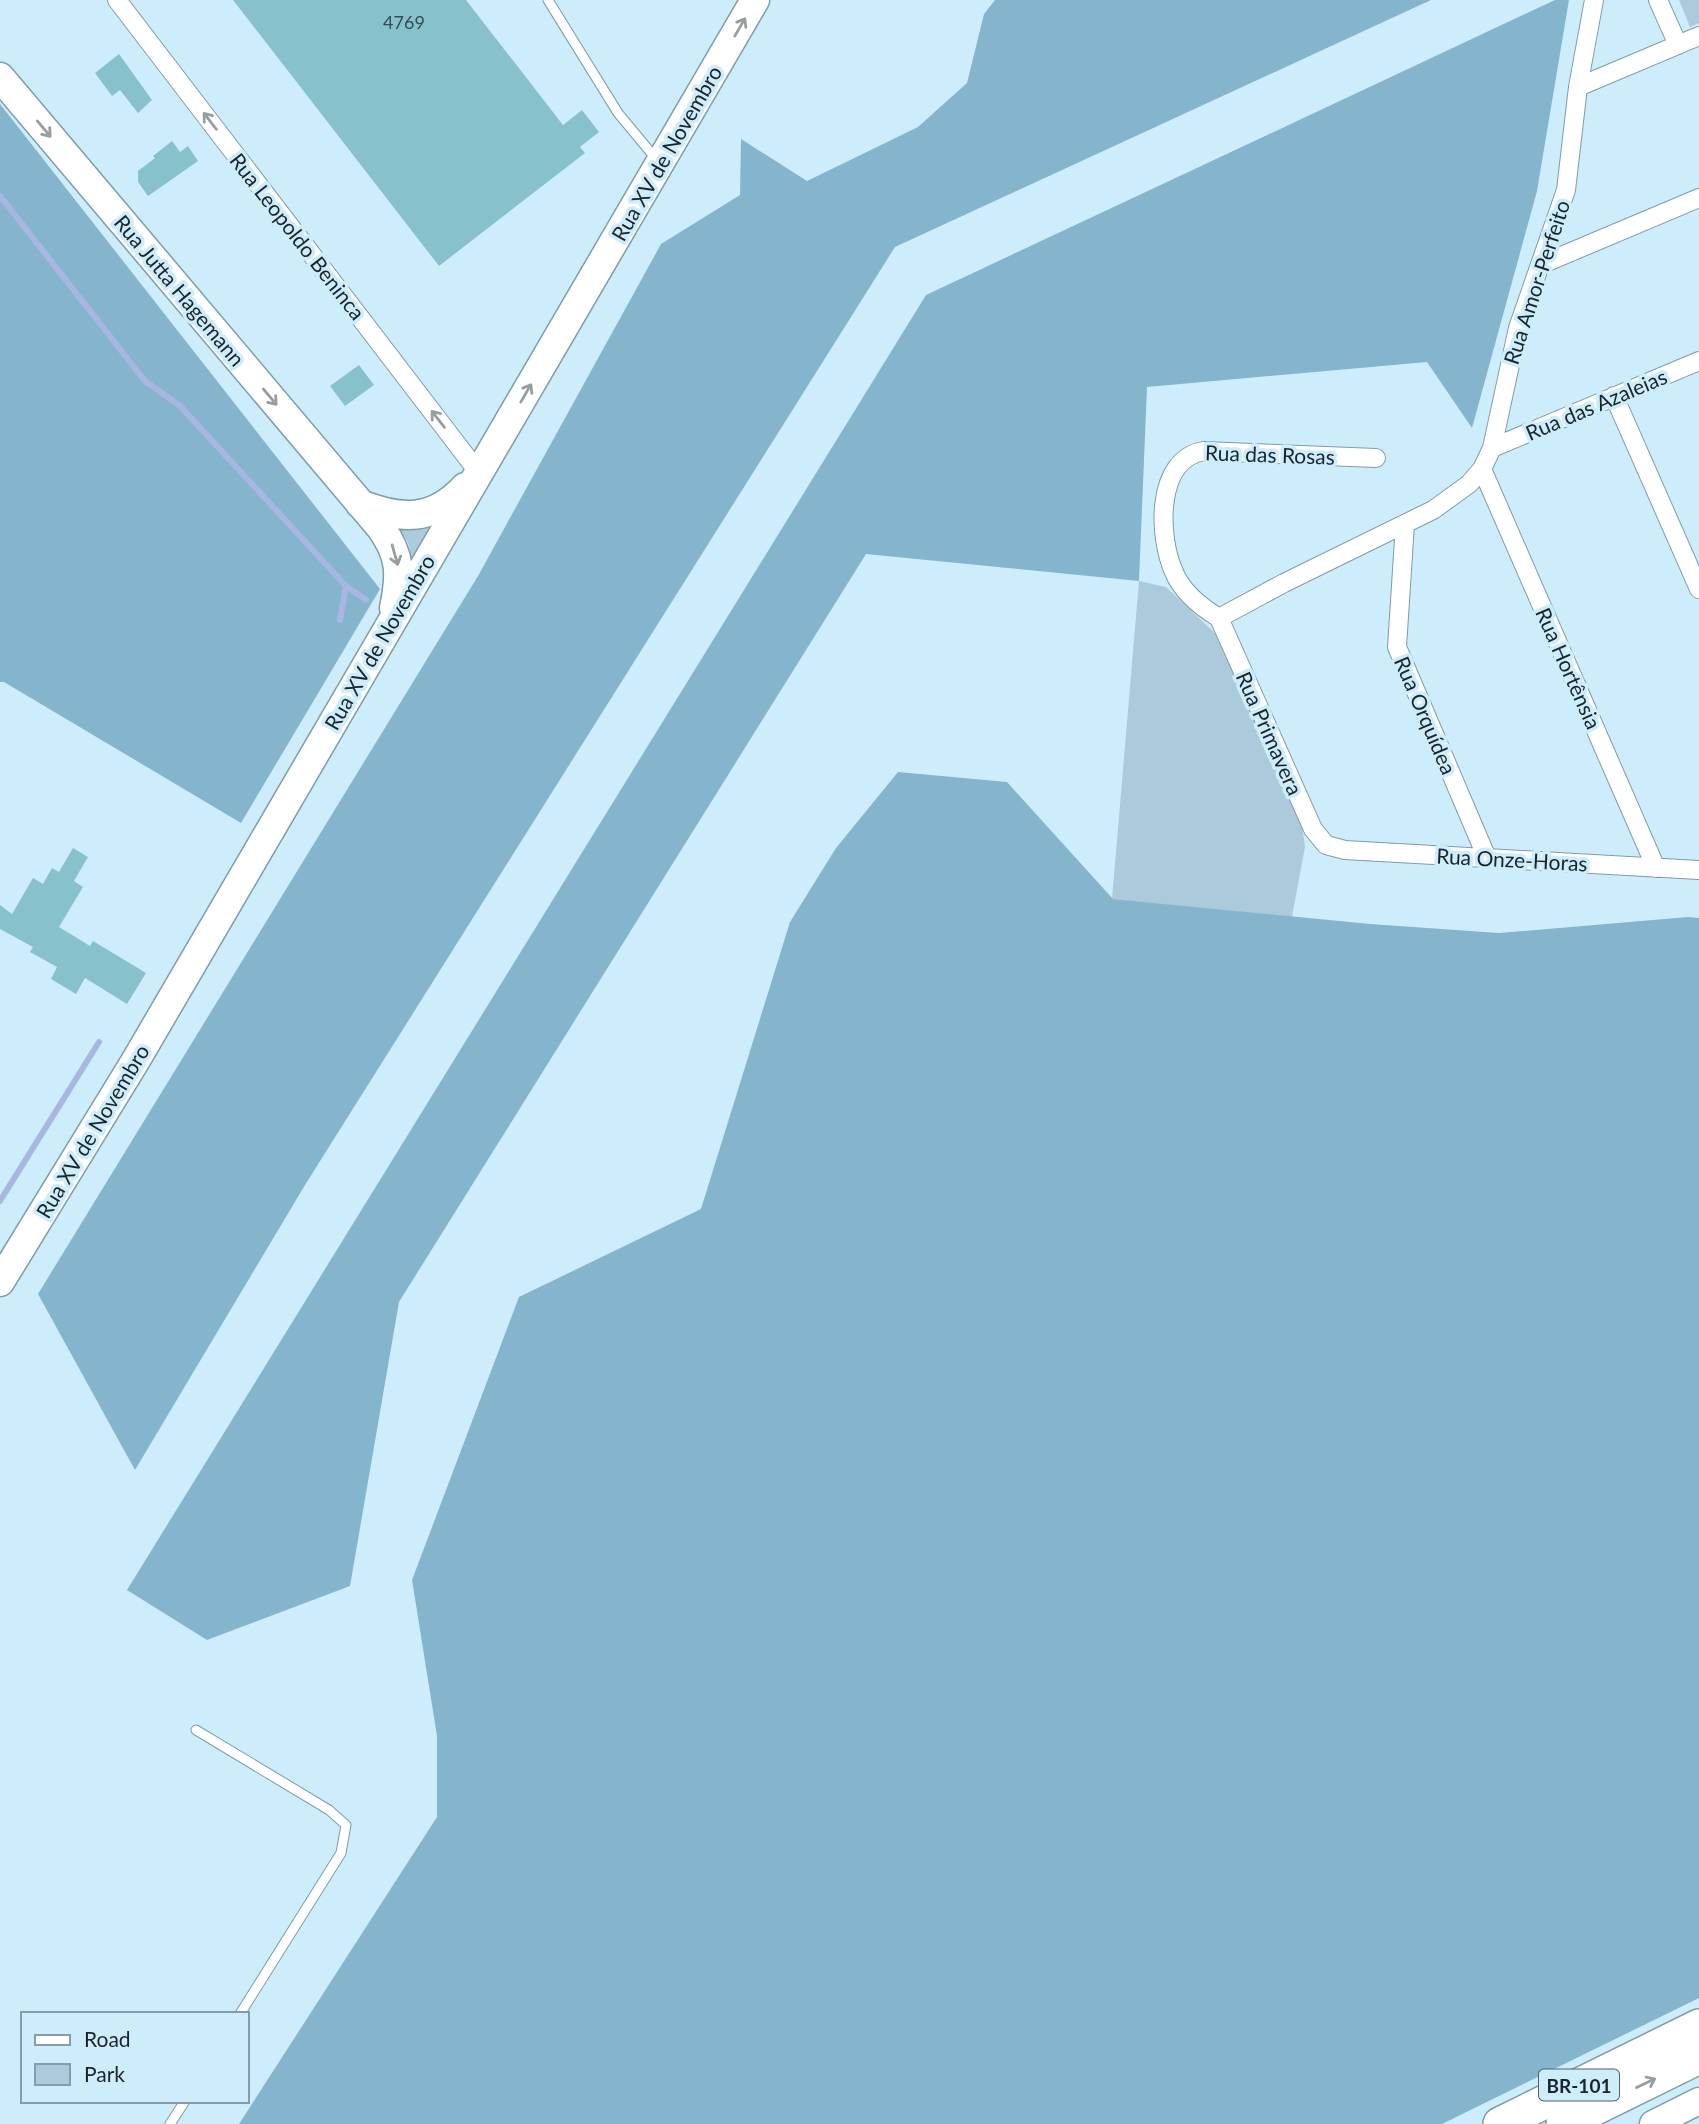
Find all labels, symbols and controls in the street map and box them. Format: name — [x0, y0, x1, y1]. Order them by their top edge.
house number: 4769 — [383, 11, 425, 33]
one-way arrow — [733, 17, 747, 37]
street label: Rua XV de Novembro — [606, 61, 726, 245]
one-way arrow — [202, 113, 217, 131]
one-way arrow — [36, 120, 52, 138]
street label: Rua Leopoldo Beninca — [225, 148, 371, 324]
street label: Rua Amor-Perfeito — [1498, 197, 1574, 367]
street label: Rua Jutta Hagemann — [110, 209, 250, 371]
street label: Rua das Azaleias — [1522, 363, 1670, 445]
one-way arrow — [519, 383, 533, 403]
one-way arrow — [262, 387, 277, 405]
one-way arrow — [430, 410, 445, 428]
street label: Rua das Rosas — [1205, 439, 1335, 469]
one-way arrow — [389, 544, 402, 566]
street label: Rua XV de Novembro — [319, 550, 439, 734]
street label: Rua Hortênsia — [1531, 603, 1607, 733]
street label: Rua Orquídea — [1390, 652, 1462, 778]
street label: Rua Primavera — [1232, 667, 1308, 799]
street label: Rua Onze-Horas — [1436, 843, 1588, 875]
street label: Rua XV de Novembro — [30, 1040, 154, 1222]
legend — [21, 2012, 248, 2103]
text: Road — [84, 2026, 131, 2051]
text: Park — [84, 2061, 125, 2086]
road number: BR-101 — [1539, 2070, 1619, 2100]
one-way arrow — [1635, 2075, 1656, 2089]

